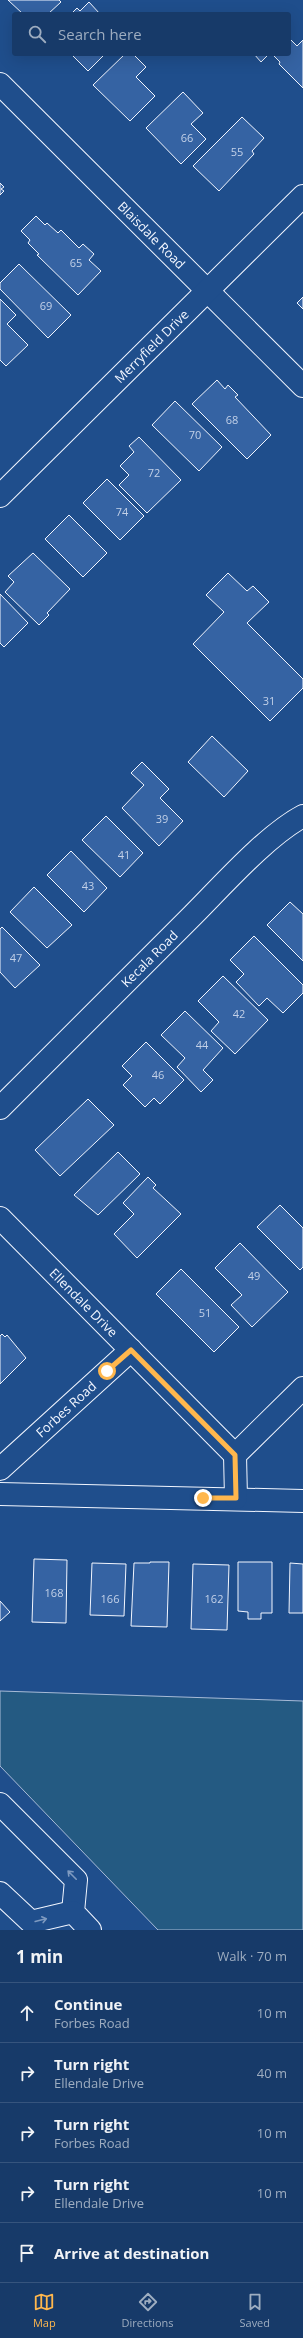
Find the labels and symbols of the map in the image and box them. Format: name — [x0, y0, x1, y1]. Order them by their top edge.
house number: 66 — [181, 130, 193, 145]
house number: 55 — [231, 144, 243, 159]
street label: Blaisdale Road — [114, 197, 189, 273]
house number: 65 — [70, 255, 82, 270]
house number: 69 — [40, 298, 52, 313]
street label: Merryfield Drive — [110, 305, 192, 387]
house number: 68 — [226, 412, 238, 427]
house number: 70 — [189, 427, 201, 442]
house number: 72 — [148, 465, 160, 480]
house number: 74 — [116, 504, 129, 519]
house number: 31 — [263, 693, 275, 708]
house number: 39 — [156, 811, 168, 826]
house number: 41 — [118, 847, 130, 862]
house number: 43 — [82, 878, 94, 893]
street label: Kecala Road — [117, 926, 182, 991]
house number: 47 — [10, 950, 22, 965]
house number: 42 — [233, 1006, 245, 1021]
house number: 44 — [196, 1037, 209, 1052]
house number: 46 — [152, 1067, 164, 1082]
street label: Ellendale Drive — [46, 1264, 122, 1341]
house number: 49 — [248, 1268, 260, 1283]
house number: 51 — [199, 1305, 211, 1320]
route start — [98, 1362, 116, 1380]
street label: Forbes Road — [32, 1377, 100, 1441]
route end — [194, 1489, 212, 1507]
house number: 168 — [45, 1585, 63, 1600]
house number: 166 — [101, 1591, 119, 1606]
house number: 162 — [205, 1591, 223, 1606]
one-way arrow — [67, 1870, 76, 1880]
one-way arrow — [34, 1915, 47, 1923]

